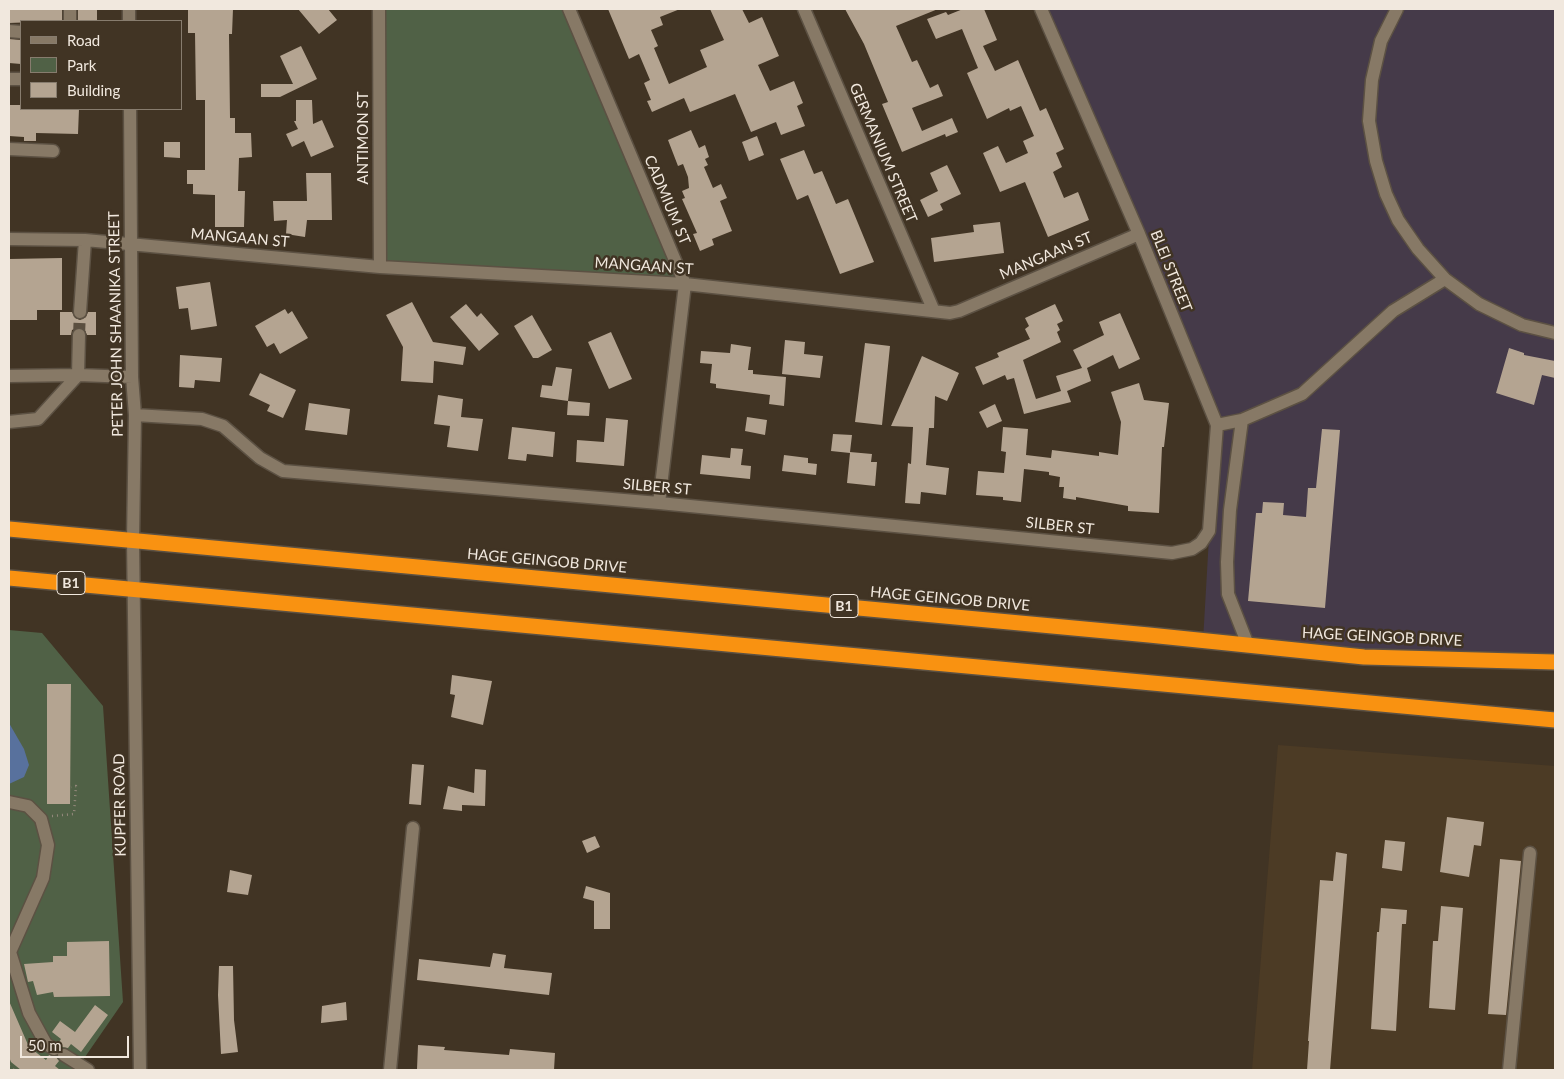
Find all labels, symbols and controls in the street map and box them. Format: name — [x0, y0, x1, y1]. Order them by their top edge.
legend — [20, 20, 182, 110]
text: Road — [67, 31, 100, 49]
text: Park — [67, 56, 96, 74]
street label: GERMANIUM STREET — [845, 80, 921, 226]
text: Building — [67, 81, 120, 99]
street label: ANTIMON ST — [354, 92, 372, 184]
street label: CADMIUM ST — [640, 153, 694, 247]
street label: PETER JOHN SHAANIKA STREET — [105, 211, 127, 437]
street label: MANGAAN ST — [190, 225, 290, 251]
street label: BLEI STREET — [1146, 227, 1196, 315]
street label: MANGAAN ST — [997, 228, 1095, 284]
street label: MANGAAN ST — [594, 254, 694, 278]
street label: SILBER ST — [622, 475, 692, 499]
street label: SILBER ST — [1025, 513, 1095, 539]
street label: HAGE GEINGOB DRIVE — [466, 545, 628, 577]
road number: B1 — [57, 572, 85, 594]
street label: HAGE GEINGOB DRIVE — [869, 583, 1031, 615]
road number: B1 — [830, 594, 858, 618]
street label: HAGE GEINGOB DRIVE — [1301, 624, 1463, 650]
street label: KUPFER ROAD — [110, 753, 130, 857]
scale bar — [22, 1026, 131, 1058]
text: 50 m — [28, 1036, 62, 1054]

